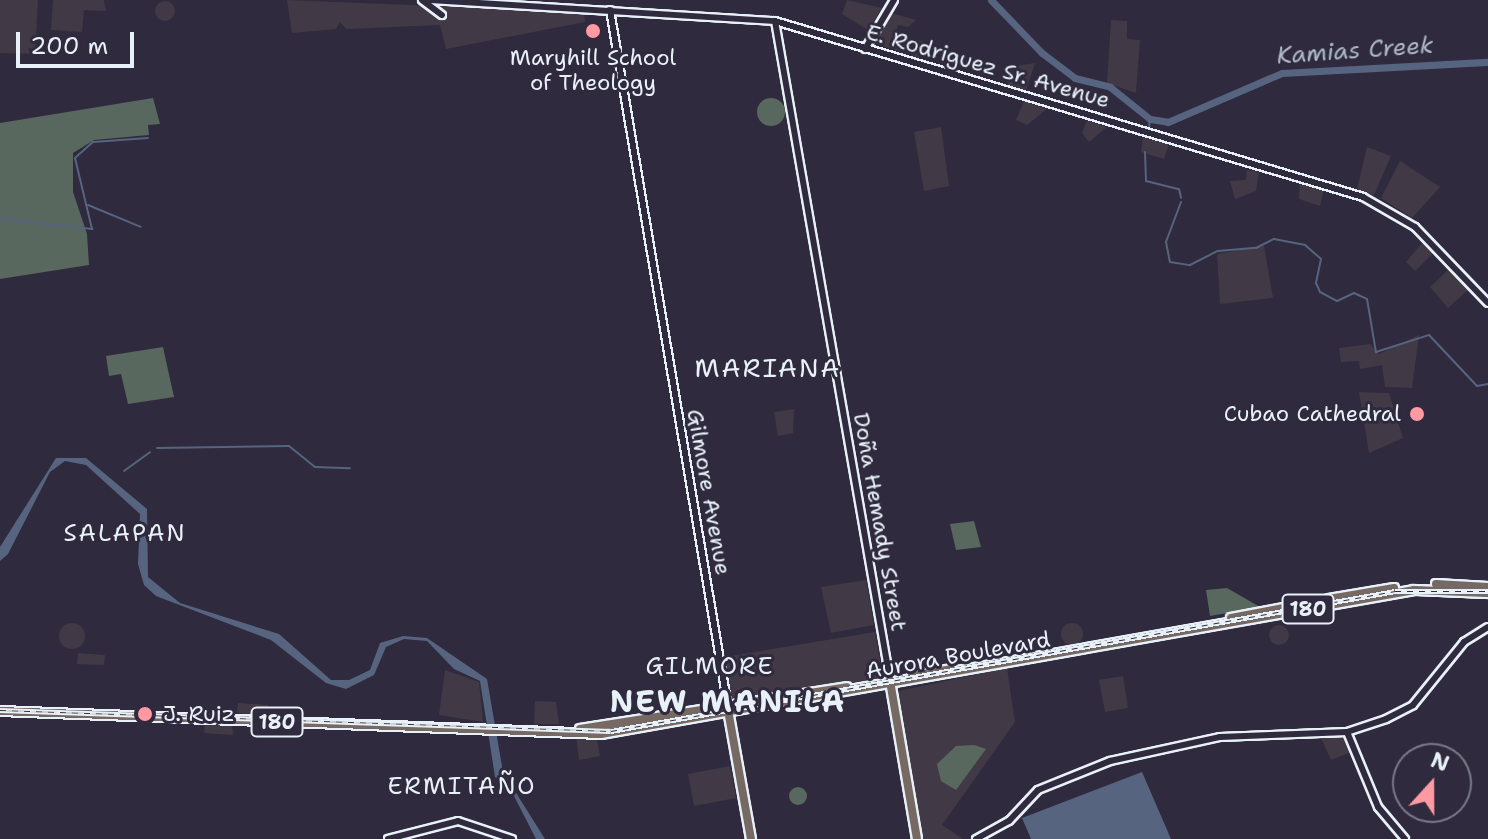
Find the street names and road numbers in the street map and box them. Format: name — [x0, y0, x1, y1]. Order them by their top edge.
street label: E. Rodriguez Sr. Avenue — [863, 19, 1113, 113]
street label: Gilmore Avenue — [681, 407, 737, 577]
street label: Doña Hemady Street — [848, 411, 912, 633]
road number: 180 — [1280, 593, 1336, 625]
street label: Aurora Boulevard — [864, 626, 1052, 684]
road number: 180 — [249, 706, 305, 738]

